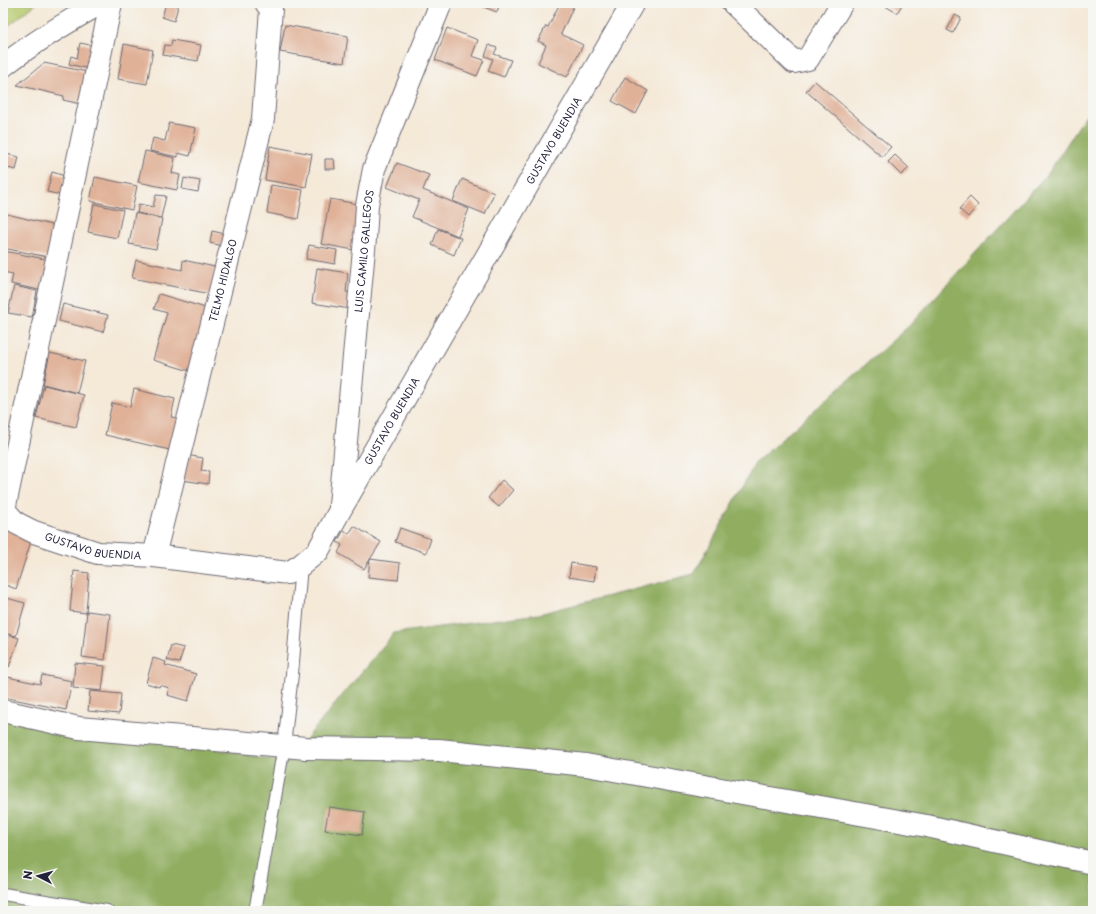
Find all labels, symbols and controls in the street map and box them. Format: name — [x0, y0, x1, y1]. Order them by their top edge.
street label: GUSTAVO BUENDIA — [522, 93, 585, 187]
street label: LUIS CAMILO GALLEGOS — [350, 188, 377, 313]
street label: TELMO HIDALGO — [205, 237, 240, 323]
street label: GUSTAVO BUENDIA — [360, 374, 423, 467]
street label: GUSTAVO BUENDIA — [43, 528, 142, 562]
north arrow — [18, 856, 58, 896]
text: N — [19, 869, 36, 880]

